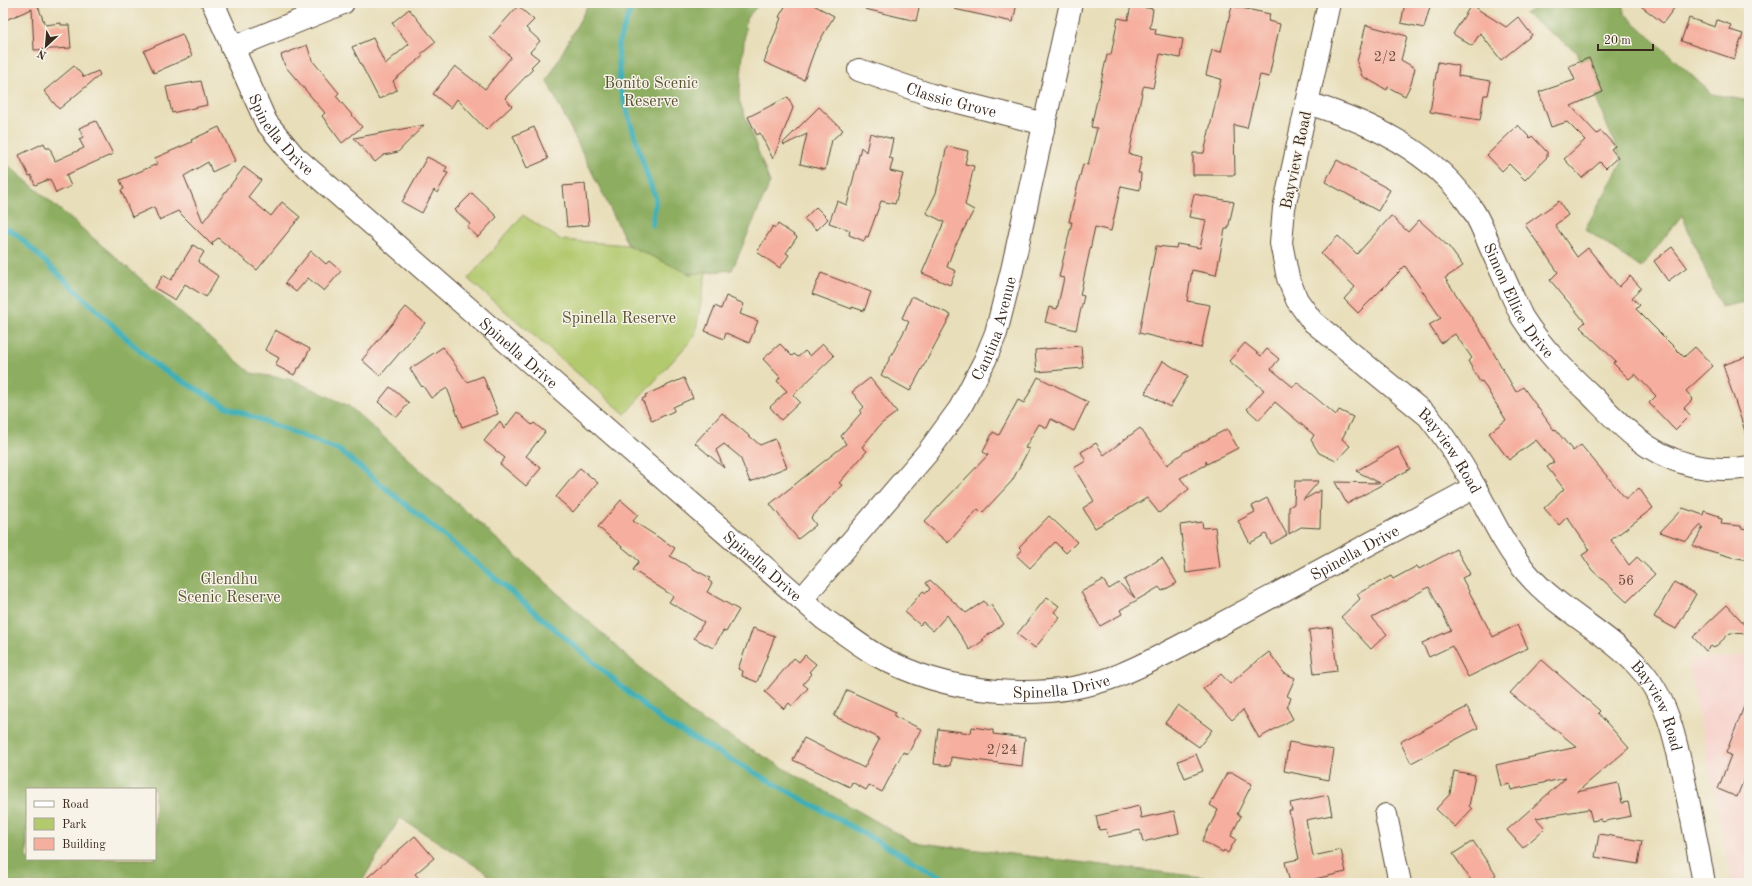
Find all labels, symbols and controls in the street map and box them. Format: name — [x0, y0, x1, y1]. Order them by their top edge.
north arrow — [26, 26, 66, 66]
scale bar — [1598, 26, 1653, 52]
text: 20 m — [1604, 35, 1631, 47]
text: N — [36, 47, 48, 60]
house number: 2/2 — [1374, 50, 1396, 64]
park label: Bonito Scenic Reserve — [604, 76, 698, 110]
street label: Classic Grove — [903, 81, 998, 121]
street label: Spinella Drive — [245, 92, 316, 179]
street label: Bayview Road — [1279, 110, 1315, 211]
street label: Simon Ellice Drive — [1480, 241, 1556, 362]
street label: Cantina Avenue — [970, 275, 1020, 384]
park label: Spinella Reserve — [562, 311, 676, 327]
street label: Spinella Drive — [475, 316, 560, 392]
street label: Bayview Road — [1415, 406, 1483, 497]
street label: Spinella Drive — [1308, 524, 1402, 584]
street label: Spinella Drive — [719, 529, 804, 605]
park label: Glendhu Scenic Reserve — [177, 572, 281, 606]
house number: 56 — [1618, 574, 1634, 588]
street label: Bayview Road — [1627, 658, 1684, 753]
street label: Spinella Drive — [1012, 673, 1112, 702]
house number: 2/24 — [987, 743, 1017, 757]
legend — [26, 788, 156, 860]
text: Road — [62, 799, 89, 811]
text: Park — [62, 819, 87, 831]
text: Building — [62, 839, 106, 851]

